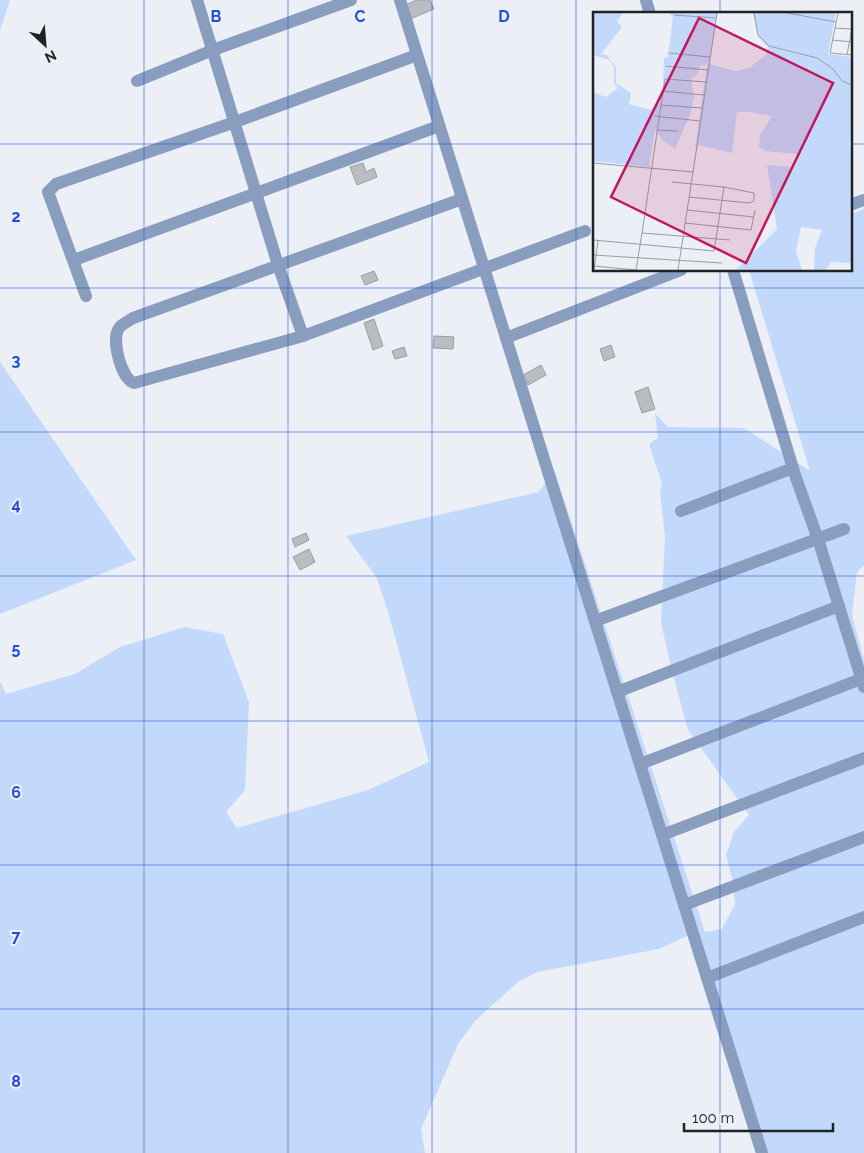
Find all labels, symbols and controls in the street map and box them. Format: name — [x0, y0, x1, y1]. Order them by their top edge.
text: B — [211, 7, 222, 26]
text: C — [355, 7, 366, 26]
text: D — [498, 7, 510, 26]
inset map — [593, 12, 852, 271]
north arrow — [20, 20, 70, 70]
text: N — [42, 47, 59, 66]
text: 2 — [11, 207, 21, 226]
text: 3 — [12, 351, 21, 370]
text: 4 — [11, 495, 21, 514]
text: 5 — [12, 639, 21, 658]
text: 6 — [11, 783, 21, 802]
text: 7 — [12, 927, 21, 946]
text: 8 — [11, 1072, 21, 1091]
scale bar — [684, 1100, 833, 1132]
text: 100 m — [692, 1109, 734, 1127]

